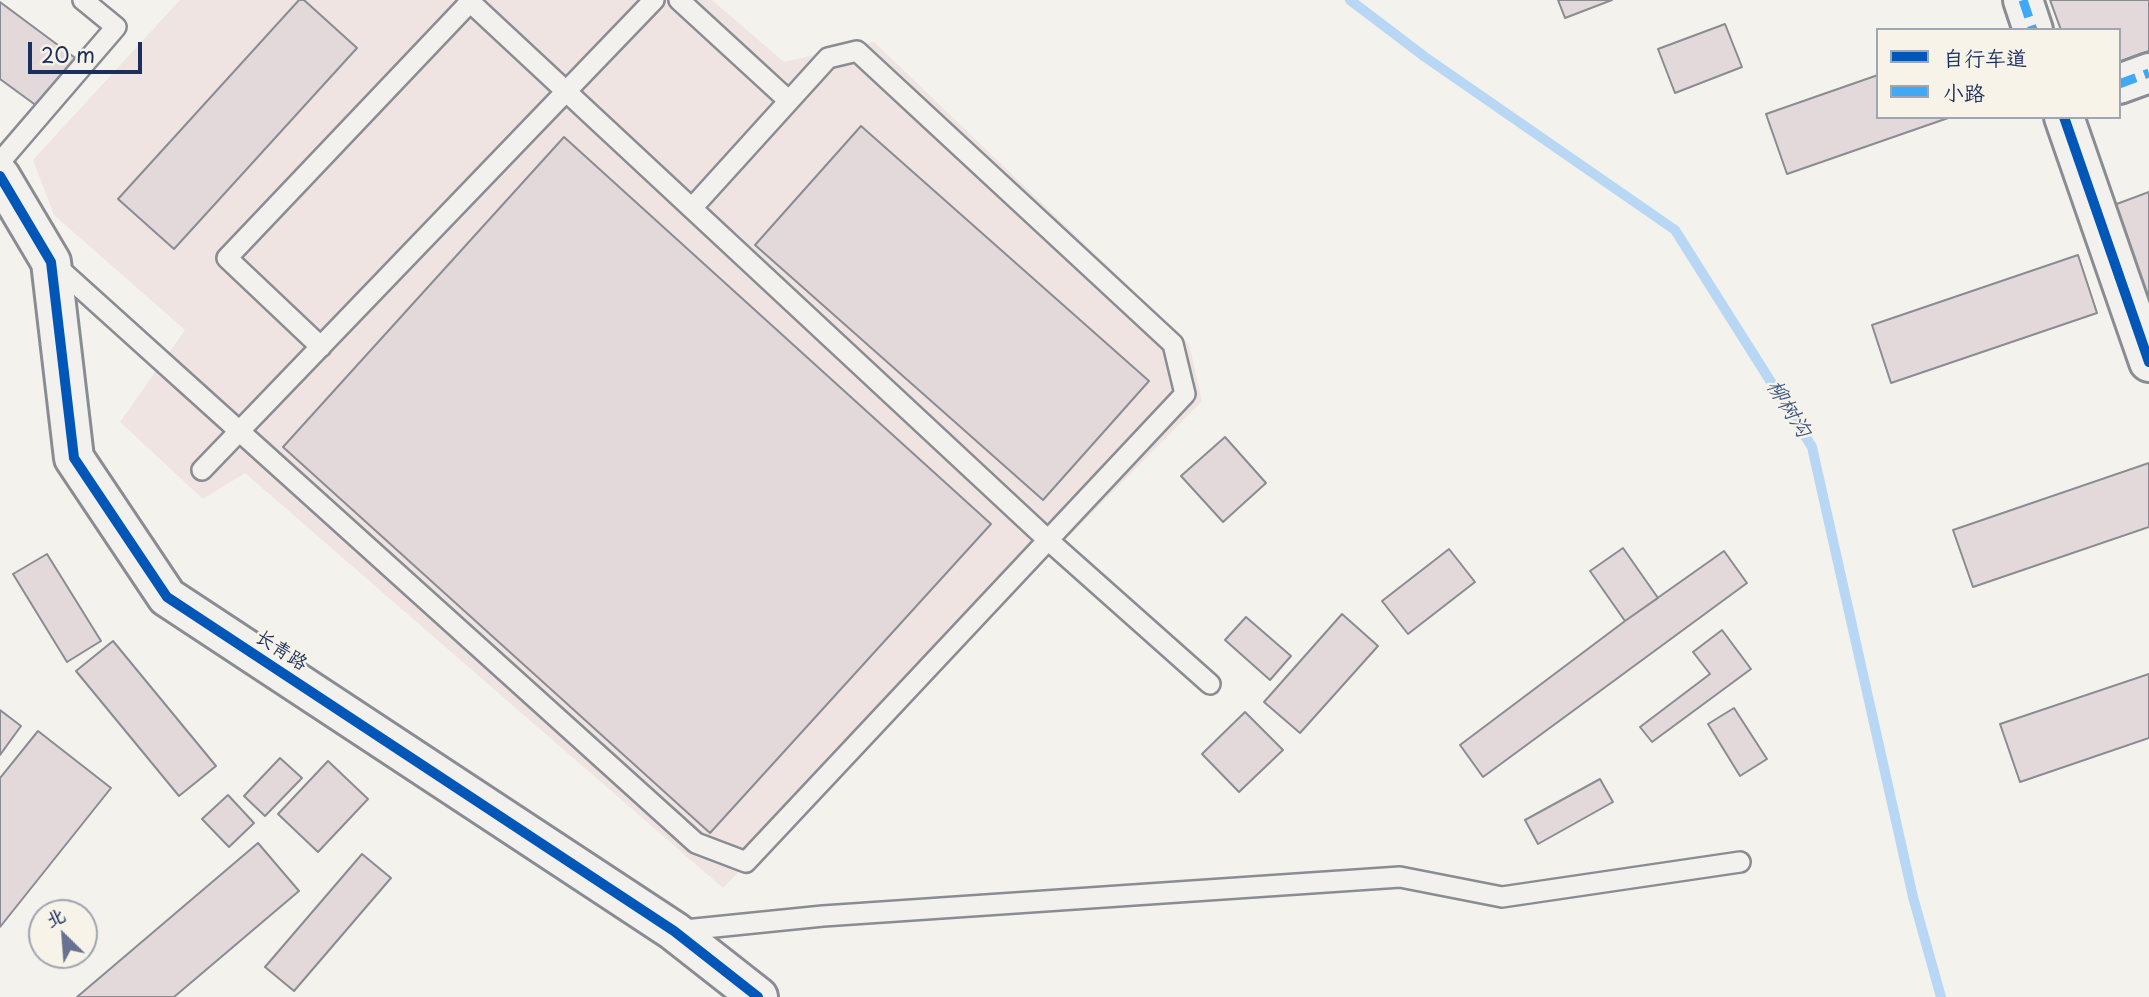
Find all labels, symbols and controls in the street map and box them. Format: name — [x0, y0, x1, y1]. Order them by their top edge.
scale bar — [32, 28, 145, 72]
legend — [1876, 28, 2121, 119]
text: 20 m — [41, 38, 95, 70]
text: 自行车道 — [1943, 41, 2027, 73]
text: 小路 — [1943, 76, 1985, 108]
water label: 柳树沟 — [1761, 376, 1815, 442]
street label: 长青路 — [251, 626, 311, 676]
north arrow — [28, 899, 98, 969]
text: 北 — [40, 900, 69, 933]

